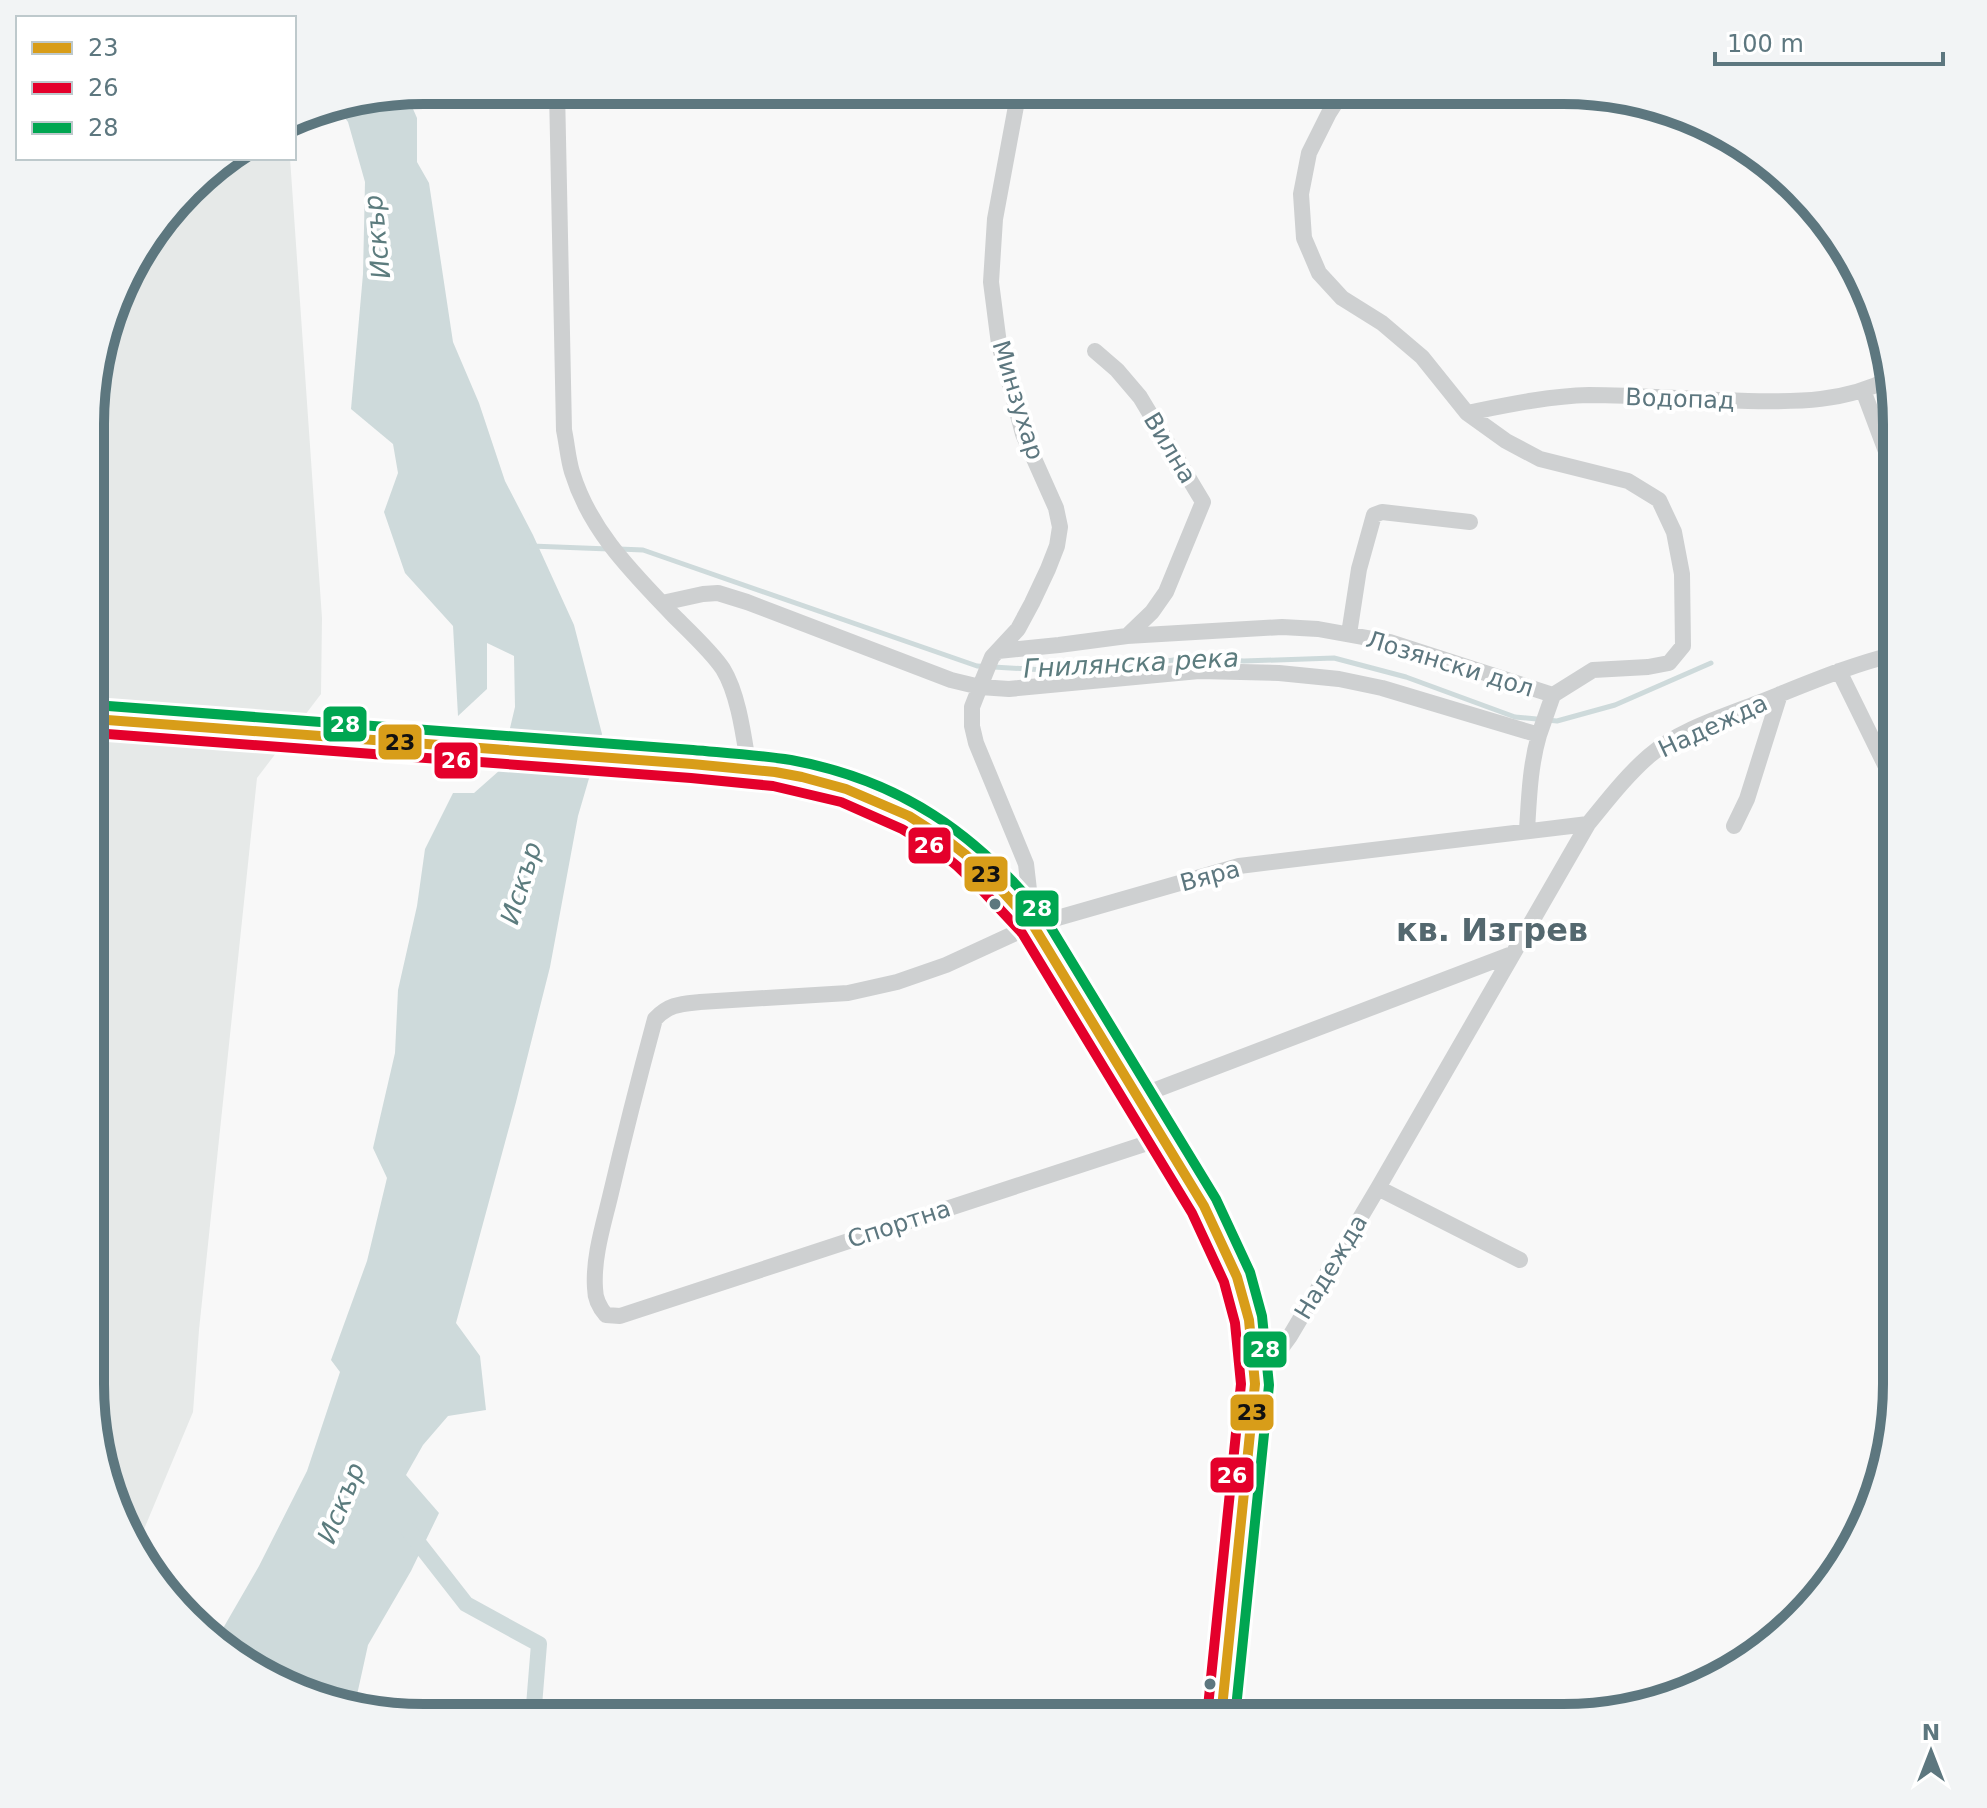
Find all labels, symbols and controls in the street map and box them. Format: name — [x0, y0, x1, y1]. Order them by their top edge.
legend — [16, 16, 296, 160]
scale bar — [1715, 16, 1943, 66]
text: 100 m — [1727, 30, 1804, 58]
text: 23 — [88, 34, 119, 62]
text: 26 — [88, 74, 119, 102]
text: 28 — [88, 114, 119, 142]
water label: Искър — [358, 193, 396, 281]
street label: Минзухар — [987, 337, 1049, 463]
street label: Водопад — [1625, 383, 1735, 415]
street label: Вилна — [1138, 407, 1202, 489]
street label: Лозянски дол — [1363, 625, 1537, 703]
water label: Гнилянска река — [1022, 642, 1240, 684]
street label: Надежда — [1654, 689, 1772, 763]
line badge: 28 — [322, 705, 368, 743]
text: 28 — [330, 712, 360, 737]
line badge: 23 — [377, 723, 423, 761]
text: 23 — [385, 730, 415, 755]
line badge: 26 — [433, 741, 479, 780]
text: 26 — [441, 748, 471, 773]
line badge: 26 — [907, 826, 952, 865]
text: 26 — [914, 833, 944, 858]
water label: Искър — [494, 838, 548, 928]
line badge: 23 — [963, 855, 1009, 893]
street label: Вяра — [1177, 855, 1243, 897]
text: 23 — [971, 862, 1001, 887]
line badge: 28 — [1014, 889, 1060, 928]
unlabelled marker — [987, 896, 1003, 912]
text: 28 — [1022, 896, 1052, 921]
district label: кв. Изгрев — [1396, 911, 1588, 949]
street label: Спортна — [844, 1194, 954, 1254]
street label: Надежда — [1289, 1210, 1373, 1324]
line badge: 28 — [1242, 1330, 1288, 1369]
text: 28 — [1250, 1337, 1280, 1362]
line badge: 23 — [1229, 1393, 1275, 1432]
text: 23 — [1237, 1400, 1267, 1425]
line badge: 26 — [1209, 1456, 1255, 1494]
water label: Искър — [311, 1458, 371, 1548]
text: 26 — [1217, 1463, 1247, 1488]
unlabelled marker — [1202, 1676, 1218, 1692]
north arrow — [1891, 1712, 1971, 1792]
text: N — [1922, 1720, 1940, 1745]

